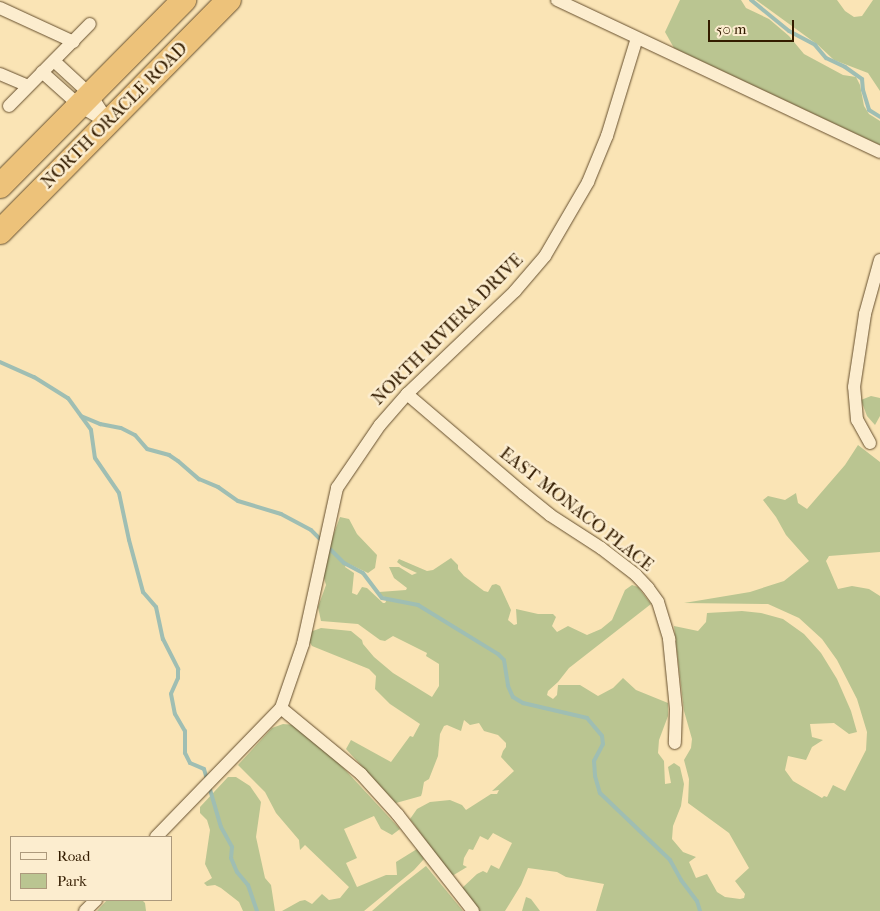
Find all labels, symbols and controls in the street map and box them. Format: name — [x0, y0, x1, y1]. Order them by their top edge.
scale bar — [710, 10, 796, 42]
text: 50 m — [716, 20, 746, 38]
street label: NORTH ORACLE ROAD — [37, 38, 193, 194]
street label: NORTH RIVIERA DRIVE — [368, 250, 528, 410]
street label: EAST MONACO PLACE — [495, 443, 657, 577]
legend — [10, 836, 172, 901]
text: Road — [57, 847, 90, 865]
text: Park — [57, 872, 87, 890]

